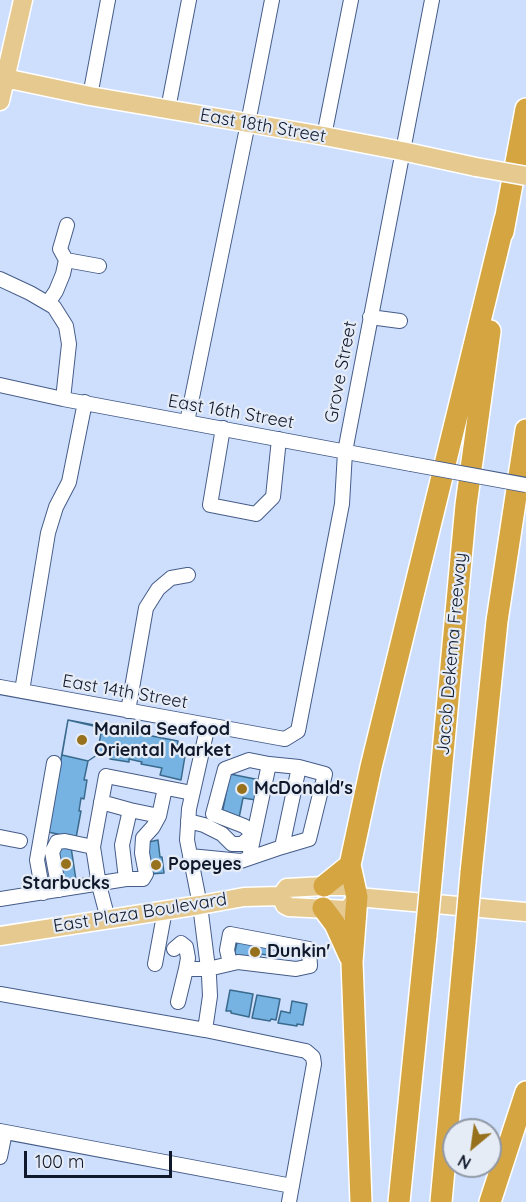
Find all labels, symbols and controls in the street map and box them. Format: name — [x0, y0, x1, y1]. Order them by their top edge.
street label: East 18th Street — [198, 104, 328, 148]
street label: Grove Street — [321, 319, 361, 425]
street label: East 16th Street — [166, 390, 296, 434]
street label: Jacob Dekema Freeway — [432, 552, 472, 756]
street label: East 14th Street — [61, 670, 189, 714]
place label: Manila Seafood Oriental Market — [94, 719, 231, 762]
marker: Manila Seafood Oriental Market — [75, 733, 89, 747]
place label: McDonald's — [254, 778, 353, 800]
marker: McDonald's — [235, 782, 249, 796]
place label: Popeyes — [168, 854, 242, 876]
marker: Starbucks — [59, 857, 73, 871]
marker: Popeyes — [149, 858, 163, 872]
place label: Starbucks — [22, 873, 110, 895]
street label: East Plaza Boulevard — [52, 889, 228, 937]
place label: Dunkin' — [267, 941, 330, 963]
marker: Dunkin' — [248, 945, 262, 959]
north arrow — [442, 1118, 502, 1178]
scale bar — [27, 1139, 176, 1177]
text: 100 m — [35, 1150, 84, 1173]
text: N — [454, 1150, 474, 1174]

